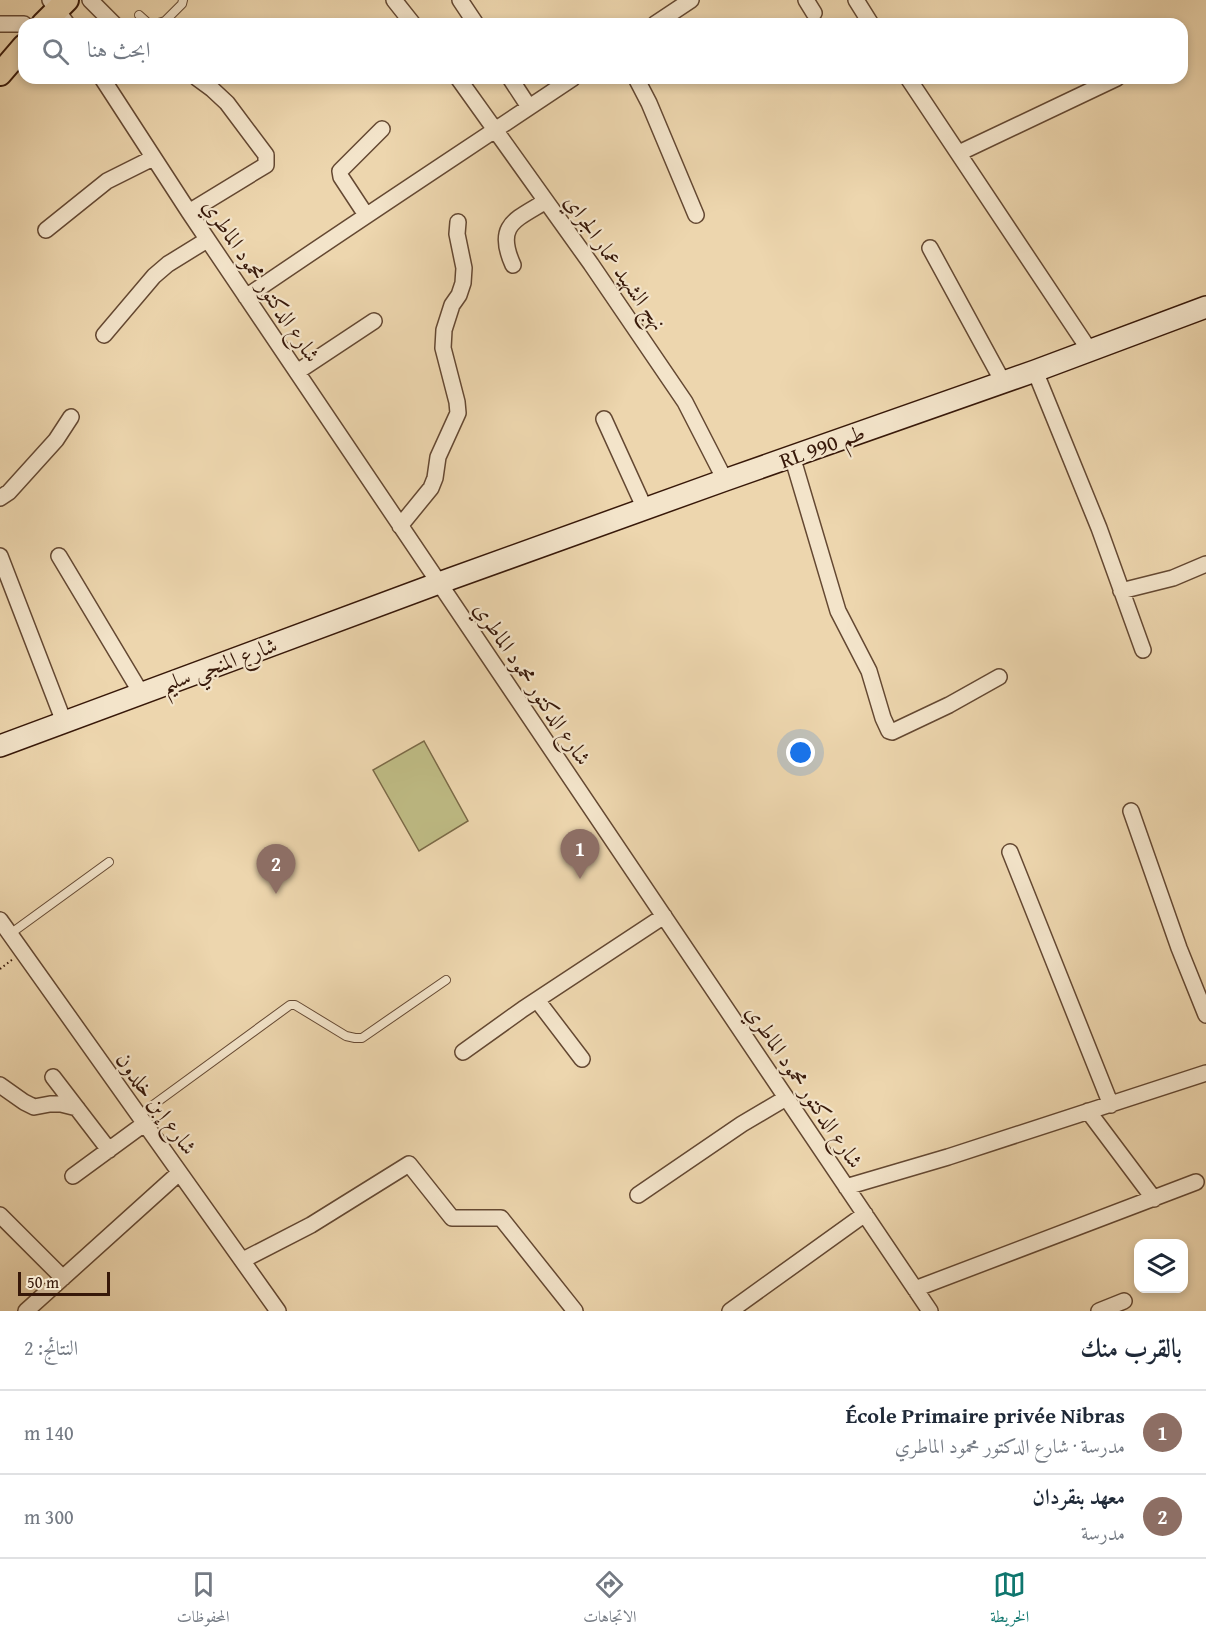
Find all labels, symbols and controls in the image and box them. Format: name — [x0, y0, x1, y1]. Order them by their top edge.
search box — [18, 18, 1188, 84]
text: ابحث هنا — [87, 33, 151, 65]
icon: search — [39, 35, 72, 68]
street label: نهج الشهيد عمار الجراي — [554, 187, 675, 339]
street label: شارع الدكتور محمود الماطري — [193, 192, 329, 370]
street label: RL طم 990 — [775, 416, 871, 481]
street label: شارع الدكتور محمود الماطري — [464, 595, 600, 773]
street label: شارع المنجي سليم — [157, 628, 284, 705]
your location — [786, 738, 815, 767]
pin: 1 — [560, 830, 600, 879]
pin: 2 — [256, 844, 296, 894]
street label: شارع الدكتور محمود الماطري — [736, 998, 872, 1176]
street label: شارع إبن خلدون — [106, 1045, 205, 1163]
map controls — [1134, 1239, 1188, 1293]
button: layers — [1134, 1239, 1188, 1293]
scale bar — [18, 1269, 110, 1296]
text: 50 m — [27, 1270, 59, 1294]
text: بالقرب منك — [1080, 1328, 1182, 1367]
text: النتائج: 2 — [24, 1333, 78, 1362]
text: École Primaire privée Nibras — [845, 1399, 1125, 1431]
text: 140 m — [24, 1418, 74, 1447]
text: 1 — [1157, 1418, 1168, 1447]
text: مدرسة · شارع الدكتور محمود الماطري — [895, 1431, 1125, 1460]
text: معهد بنقردان — [1032, 1480, 1125, 1512]
text: 300 m — [24, 1502, 74, 1531]
text: 2 — [1157, 1502, 1168, 1531]
text: مدرسة — [1081, 1518, 1125, 1547]
tab: المحفوظات — [177, 1568, 230, 1632]
tab: الاتجاهات — [583, 1568, 637, 1632]
tab: الخريطة — [990, 1568, 1029, 1632]

